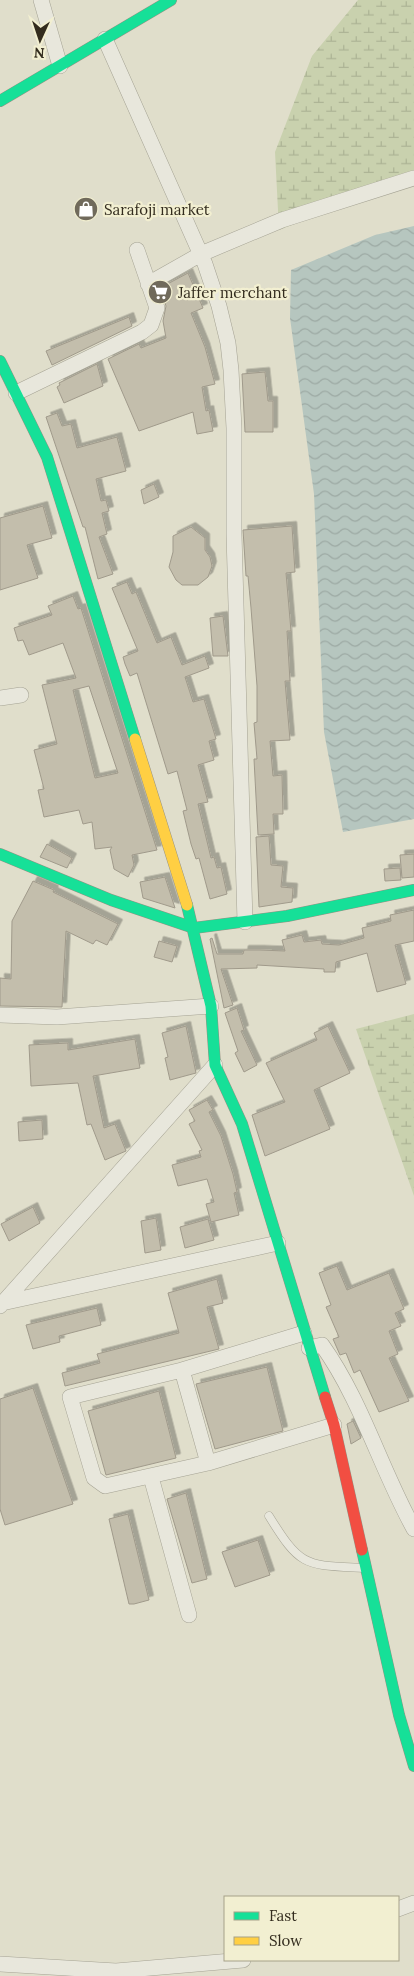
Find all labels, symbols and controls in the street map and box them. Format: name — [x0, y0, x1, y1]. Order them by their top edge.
north arrow — [15, 15, 65, 65]
text: N — [33, 44, 45, 62]
shop icon: Sarafoji market — [73, 196, 99, 222]
place label: Sarafoji market — [104, 200, 210, 219]
supermarket icon: Jaffer merchant — [147, 279, 173, 305]
place label: Jaffer merchant — [177, 283, 288, 302]
legend — [224, 1896, 399, 1961]
text: Fast — [269, 1906, 297, 1925]
text: Slow — [269, 1931, 302, 1950]

